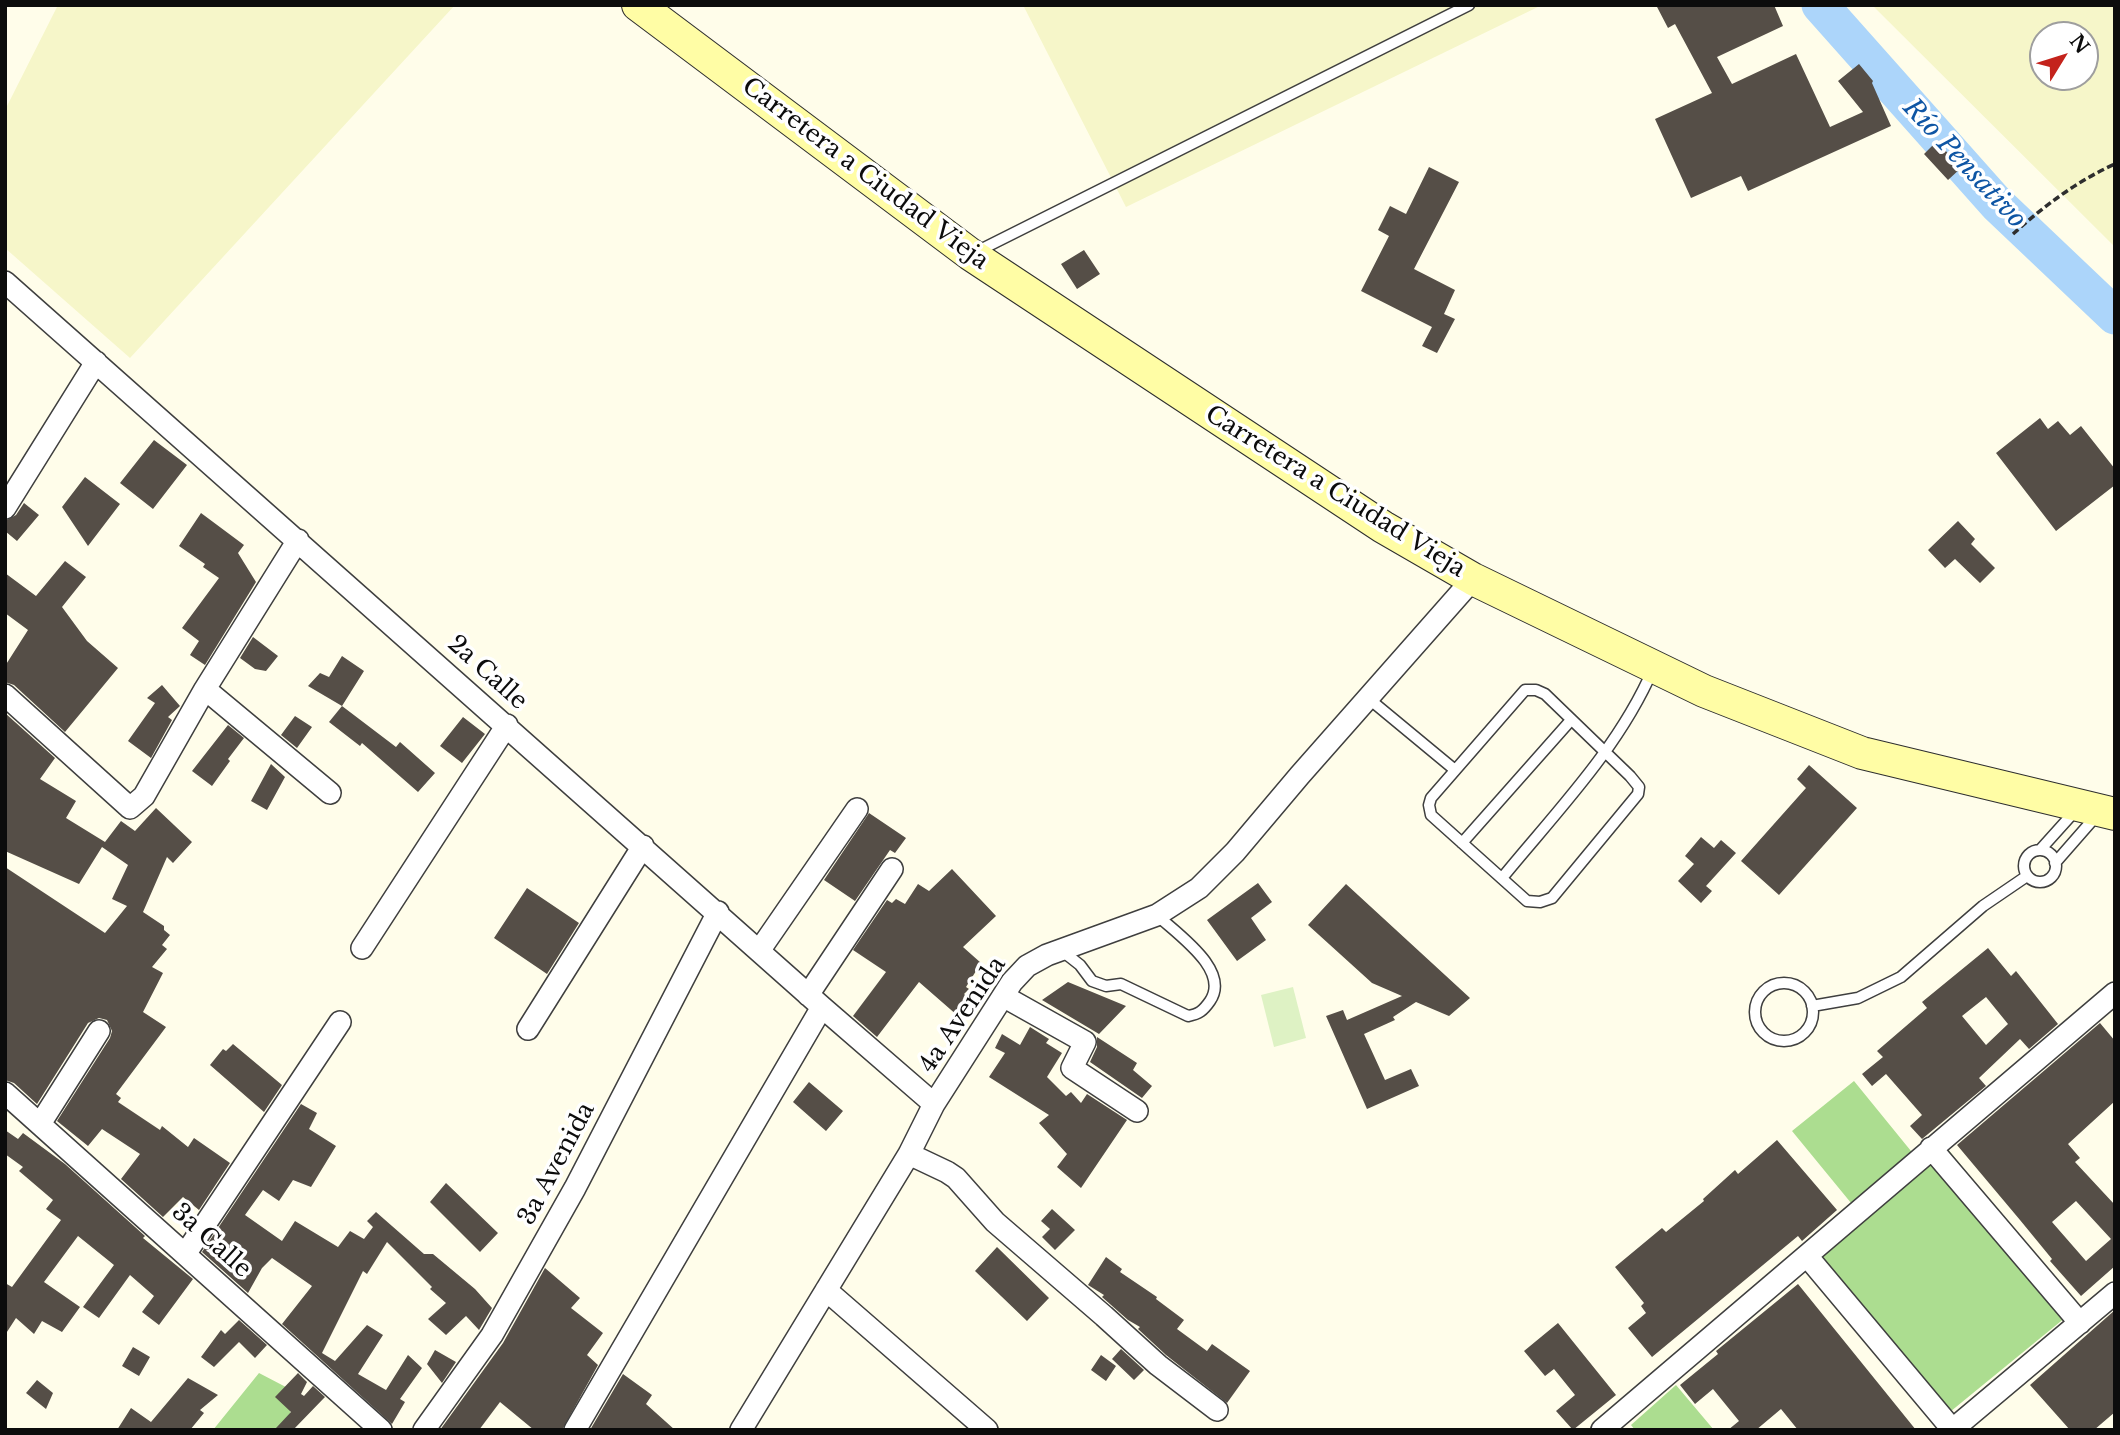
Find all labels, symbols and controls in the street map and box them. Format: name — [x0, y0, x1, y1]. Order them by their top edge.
north arrow — [2029, 21, 2099, 91]
text: N — [2065, 30, 2094, 58]
street label: Carretera a Ciudad Vieja — [736, 72, 994, 276]
water label: Río Pensativo — [1896, 93, 2032, 235]
street label: Carretera a Ciudad Vieja — [1200, 400, 1470, 584]
street label: 2a Calle — [441, 630, 533, 716]
street label: 4a Avenida — [914, 952, 1012, 1078]
street label: 3a Avenida — [513, 1098, 601, 1230]
street label: 3a Calle — [165, 1198, 257, 1284]

